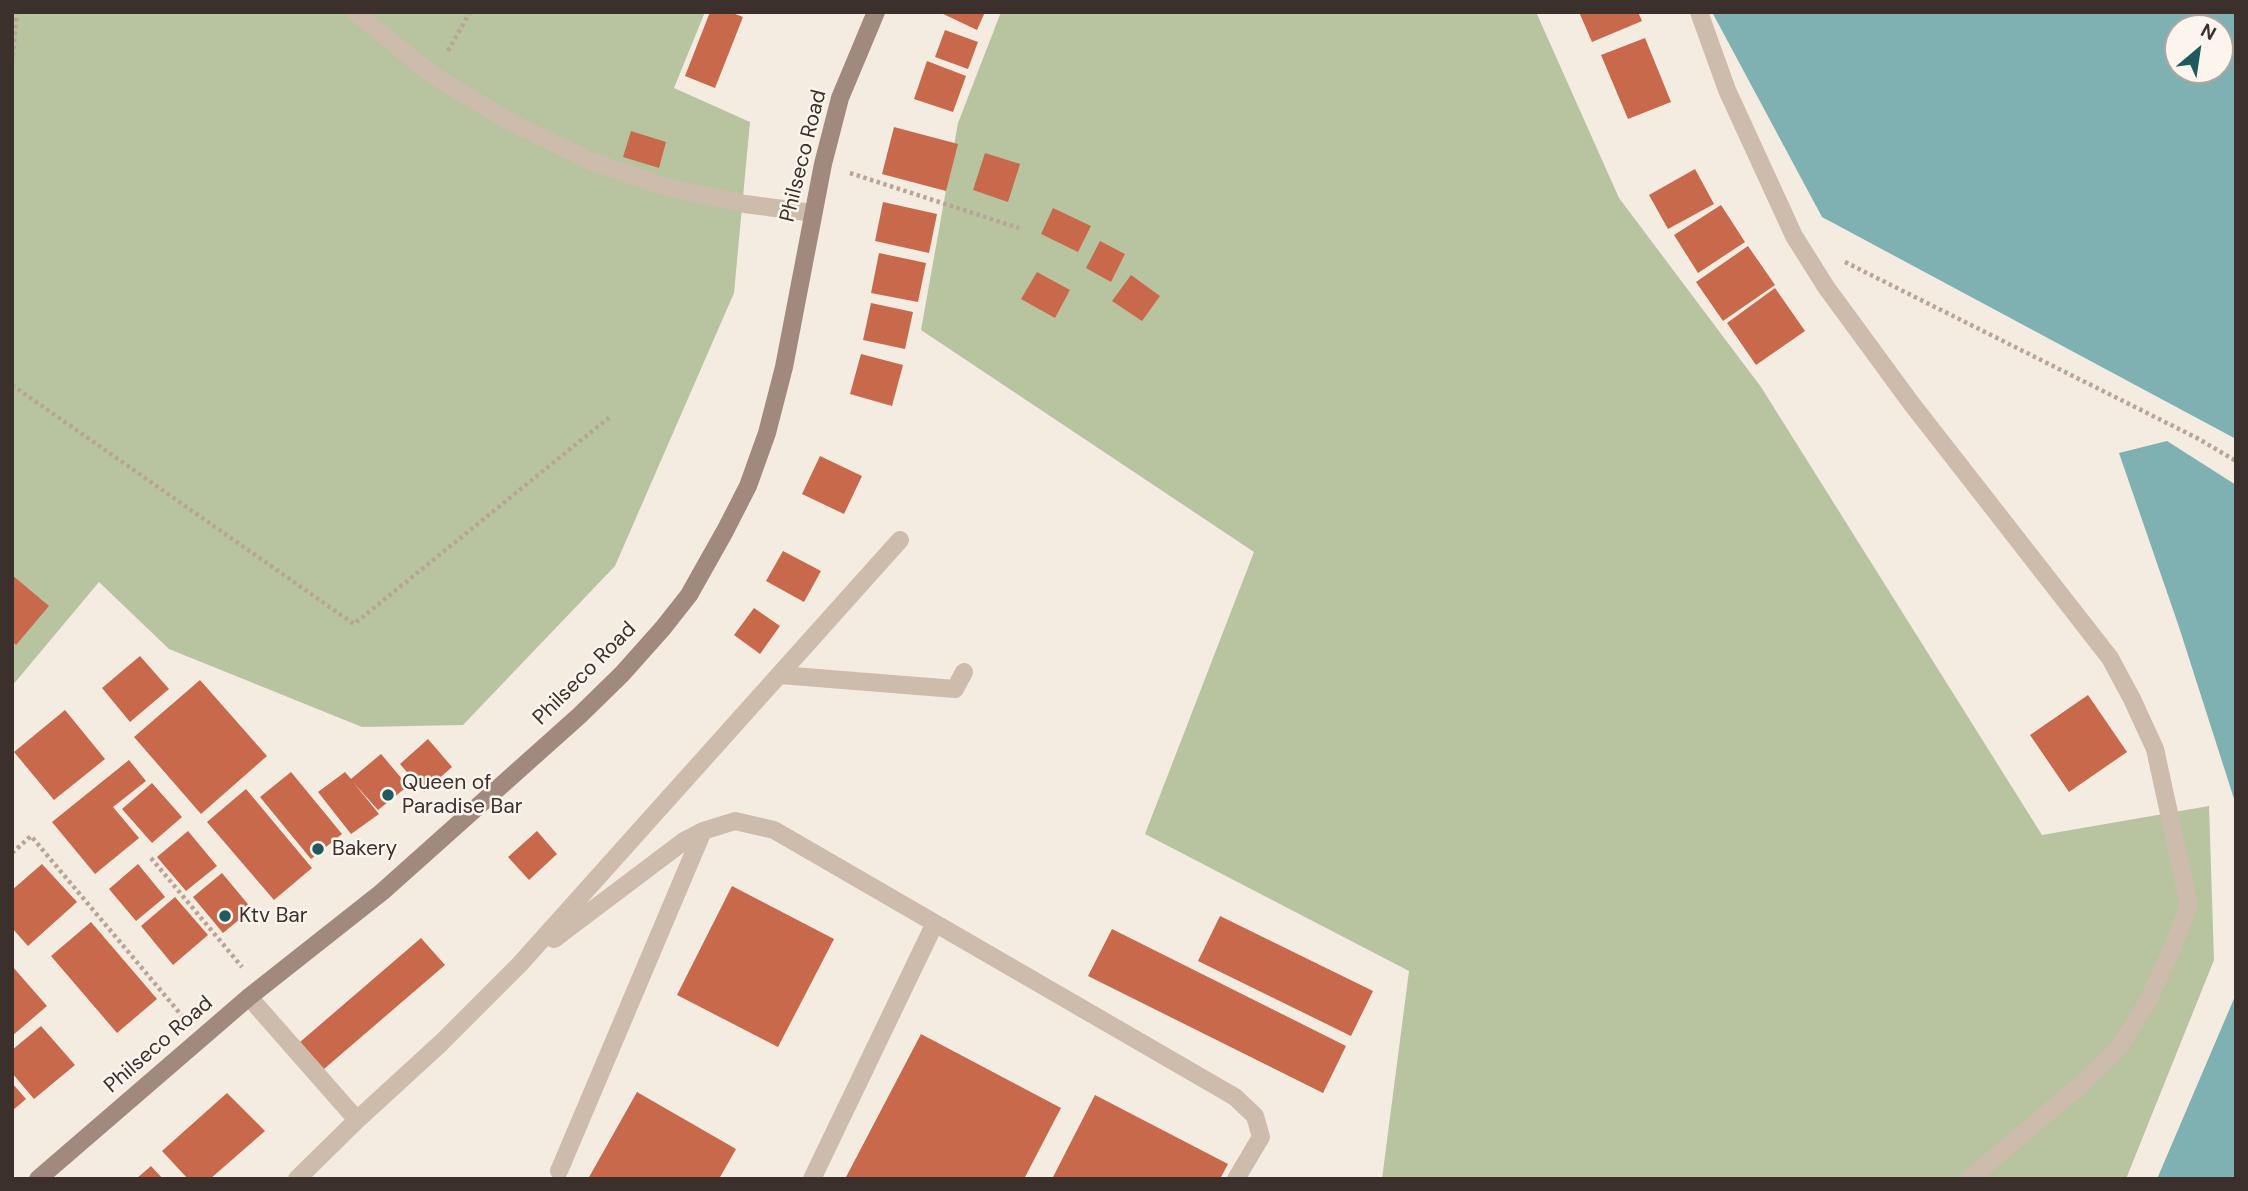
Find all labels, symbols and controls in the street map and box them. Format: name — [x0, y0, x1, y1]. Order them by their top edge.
north arrow — [2164, 14, 2234, 84]
text: N — [2196, 18, 2221, 46]
street label: Philseco Road — [775, 87, 833, 225]
street label: Philseco Road — [528, 617, 642, 731]
place label: Queen of Paradise Bar — [402, 770, 522, 820]
marker: Queen of Paradise Bar — [380, 787, 396, 803]
place label: Bakery — [332, 836, 397, 862]
marker: Bakery — [310, 841, 326, 857]
place label: Ktv Bar — [239, 903, 308, 929]
marker: Ktv Bar — [217, 908, 233, 924]
street label: Philseco Road — [100, 991, 218, 1099]

